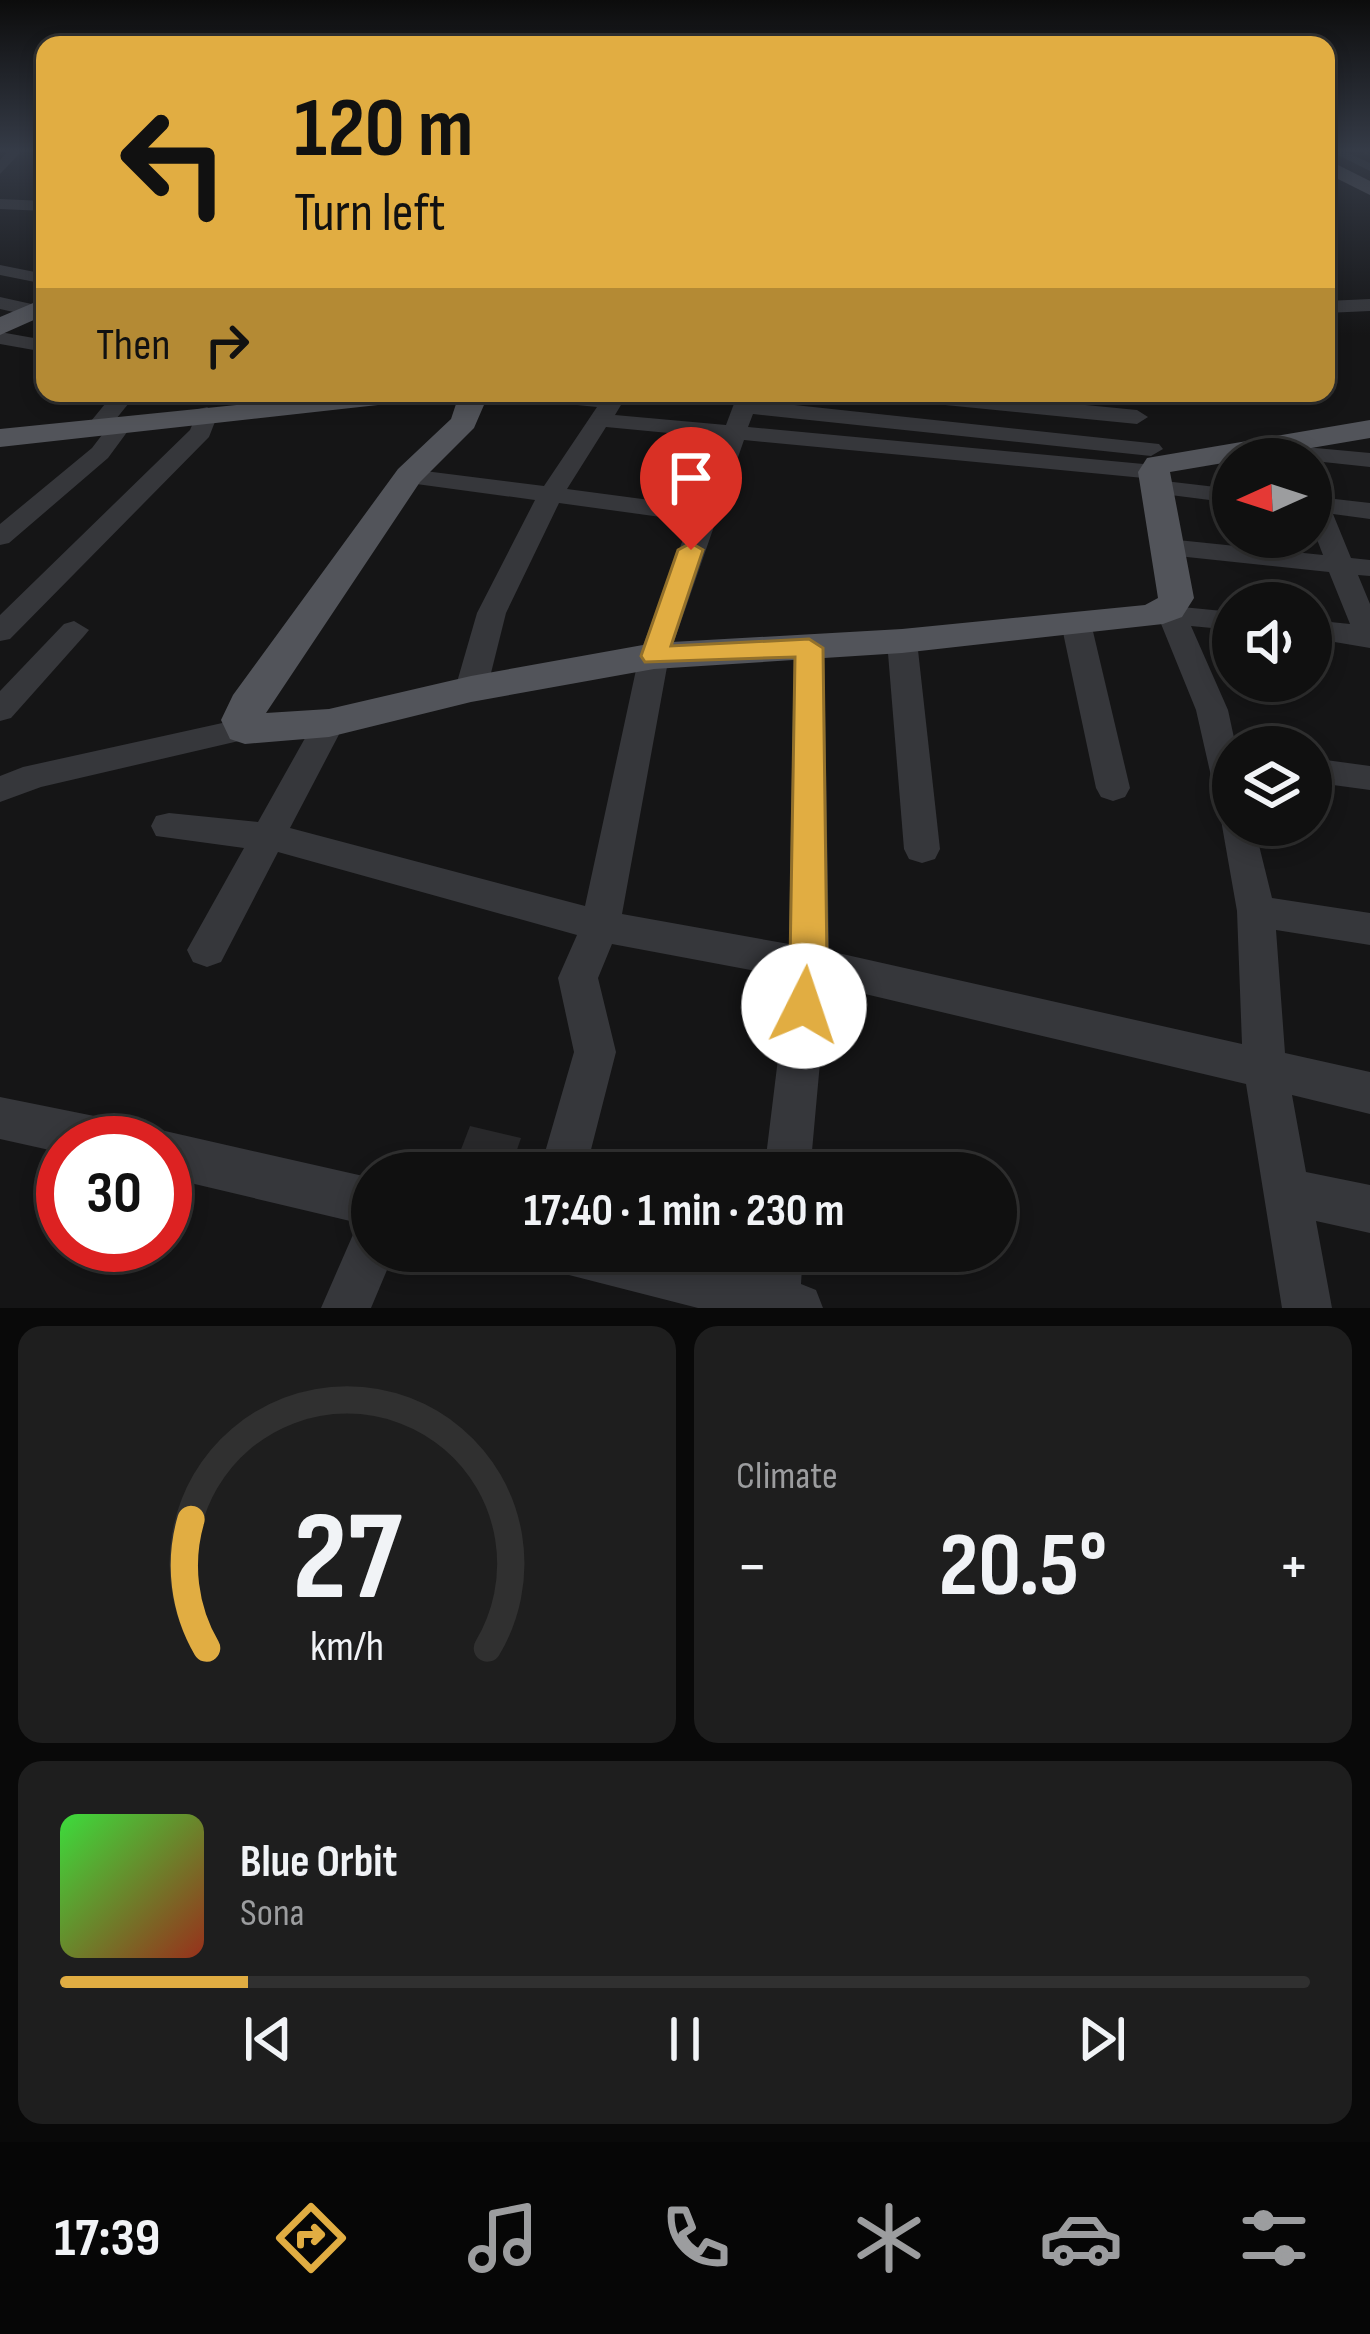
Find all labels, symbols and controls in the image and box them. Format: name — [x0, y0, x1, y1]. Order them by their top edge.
text: 120 m — [294, 79, 473, 180]
icon: left — [96, 84, 252, 240]
text: Turn left — [294, 181, 446, 246]
icon: right — [194, 312, 260, 378]
text: Then — [96, 318, 170, 373]
pin — [640, 427, 742, 550]
north arrow — [1212, 438, 1332, 558]
map controls — [1212, 438, 1332, 846]
icon: arrive — [658, 445, 724, 511]
button: sound — [1212, 582, 1332, 702]
button: layers — [1212, 726, 1332, 846]
position arrow — [741, 943, 867, 1069]
speed limit sign: 30 — [36, 1116, 192, 1272]
text: 17:40 · 1 min · 230 m — [524, 1184, 844, 1239]
text: Climate — [736, 1453, 838, 1500]
text: 27 — [292, 1485, 402, 1634]
text: 20.5° — [939, 1513, 1107, 1621]
text: − — [736, 1528, 768, 1607]
text: + — [1278, 1528, 1310, 1607]
text: km/h — [310, 1620, 384, 1672]
text: Blue Orbit — [240, 1835, 397, 1890]
text: Sona — [240, 1890, 305, 1937]
icon: previous — [235, 2006, 301, 2072]
icon: pause — [652, 2006, 718, 2072]
icon: next — [1069, 2006, 1135, 2072]
icon: directions — [269, 2196, 353, 2280]
icon: music — [461, 2196, 545, 2280]
icon: phone — [654, 2196, 738, 2280]
icon: climate — [847, 2196, 931, 2280]
icon: car — [1039, 2196, 1123, 2280]
icon: filters — [1232, 2196, 1316, 2280]
text: 17:39 — [54, 2206, 160, 2271]

